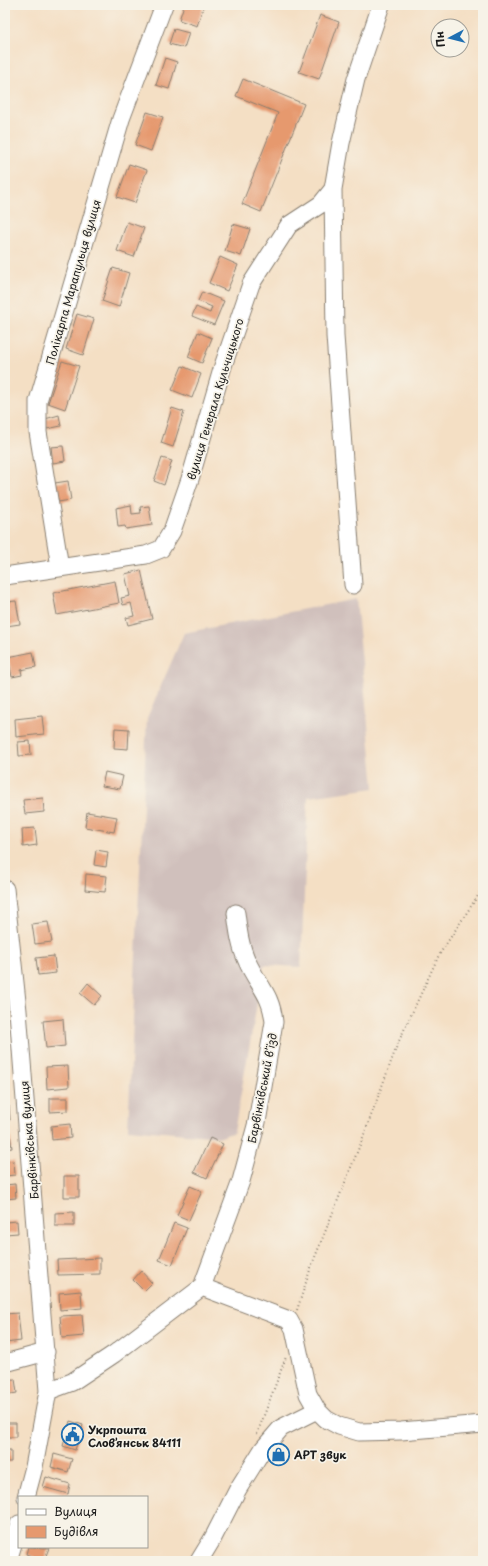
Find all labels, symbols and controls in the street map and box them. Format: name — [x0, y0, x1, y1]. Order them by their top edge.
north arrow — [430, 18, 470, 58]
text: Пн — [430, 30, 449, 48]
street label: Полікарпа Марапульця вулиця — [41, 197, 105, 367]
street label: вулиця Генерала Кульчицького — [182, 316, 248, 482]
street label: Барвінківський в’їзд — [243, 1031, 281, 1145]
street label: Барвінківська вулиця — [15, 1080, 43, 1200]
place label: Укрпошта Слов’янськ 84111 — [87, 1421, 181, 1451]
public building icon: Укрпошта Слов’янськ 84111 — [60, 1422, 86, 1448]
shop icon: АРТ звук — [266, 1441, 292, 1467]
place label: АРТ звук — [293, 1446, 347, 1463]
legend — [18, 1496, 148, 1548]
text: Вулиця — [54, 1502, 97, 1520]
text: Будівля — [54, 1522, 99, 1540]

